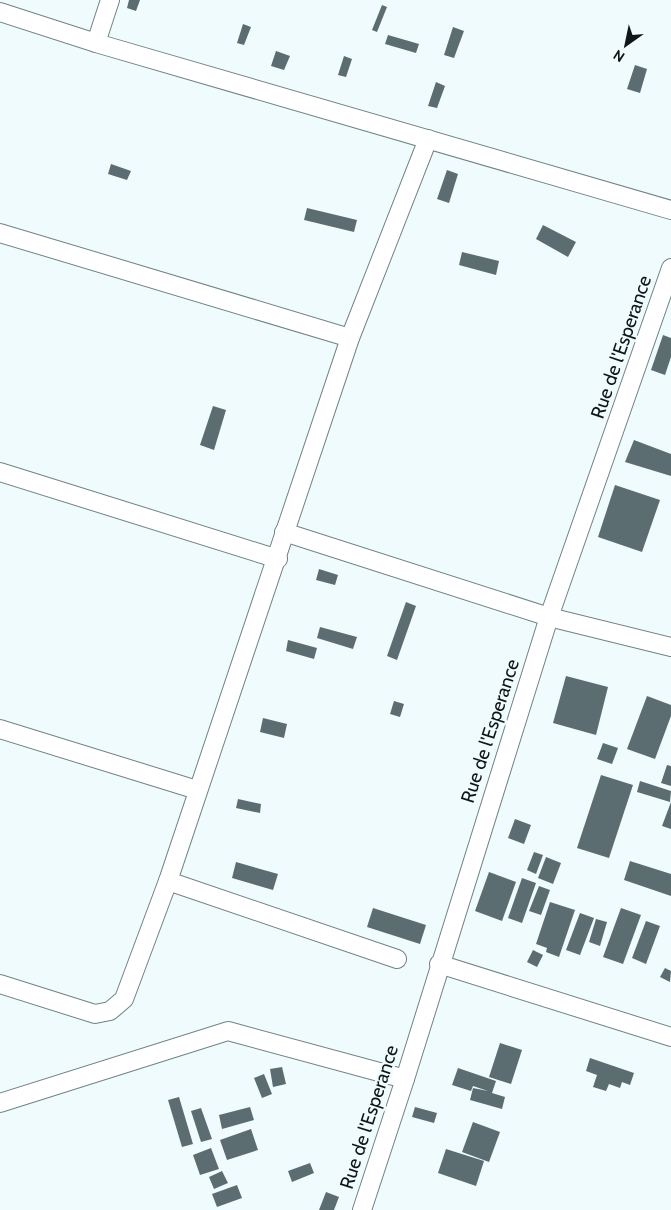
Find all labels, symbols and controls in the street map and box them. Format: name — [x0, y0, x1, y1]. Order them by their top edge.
north arrow — [601, 20, 651, 70]
text: N — [610, 46, 628, 66]
street label: Rue de l'Esperance — [586, 272, 656, 422]
street label: Rue de l'Esperance — [456, 656, 524, 806]
street label: Rue de l'Esperance — [335, 1042, 403, 1192]

